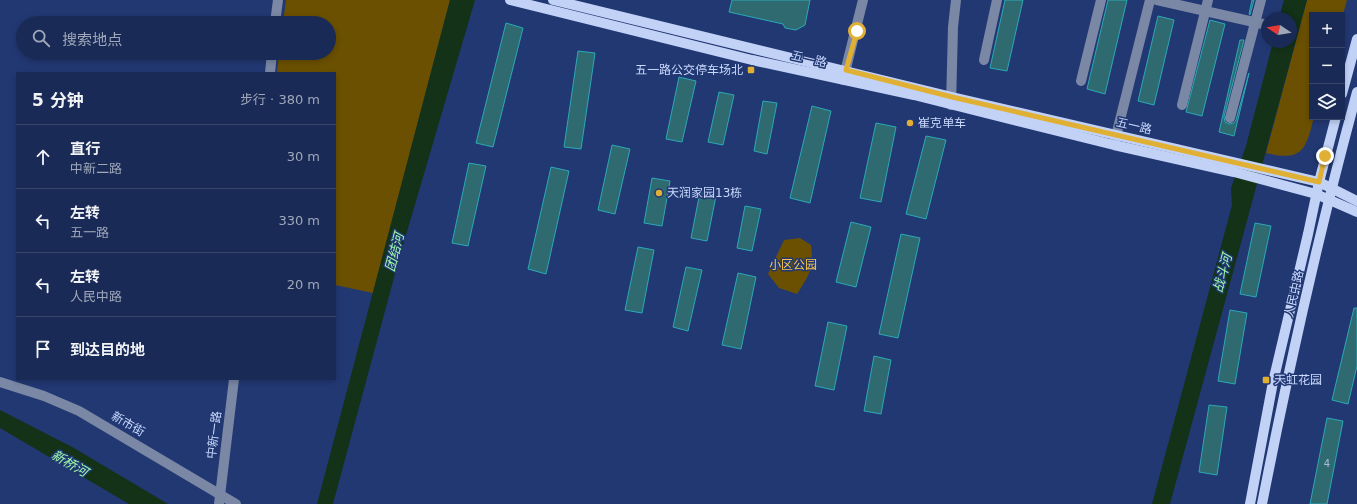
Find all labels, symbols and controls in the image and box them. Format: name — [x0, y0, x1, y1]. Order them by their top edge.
north arrow — [1261, 12, 1297, 48]
map controls — [1309, 12, 1345, 120]
button: + — [1309, 12, 1345, 48]
search box — [16, 16, 336, 60]
route start — [848, 22, 866, 40]
icon: search — [30, 27, 52, 49]
text: 搜索地点 — [62, 31, 122, 49]
street label: 五一路 — [790, 48, 828, 70]
button: − — [1309, 48, 1345, 84]
place label: 五一路公交停车场北 — [635, 63, 743, 77]
marker: 五一路公交停车场北 — [746, 65, 756, 75]
button: layers — [1309, 84, 1345, 120]
text: 5 分钟 — [32, 90, 84, 110]
text: 步行 · 380 m — [240, 92, 320, 107]
street label: 五一路 — [1115, 115, 1153, 137]
place label: 崔克单车 — [918, 116, 966, 130]
marker: 崔克单车 — [905, 118, 915, 128]
text: 直行 — [70, 140, 100, 158]
icon: ahead — [32, 146, 54, 168]
route end — [1316, 147, 1334, 165]
text: 30 m — [287, 149, 320, 164]
text: 中新二路 — [70, 161, 122, 176]
place label: 天润家园13栋 — [667, 186, 742, 200]
marker: 天润家园13栋 — [654, 188, 664, 198]
text: 左转 — [70, 204, 100, 222]
icon: left — [32, 210, 54, 232]
text: 330 m — [278, 213, 320, 228]
text: 五一路 — [70, 225, 109, 240]
water label: 团结河 — [382, 228, 408, 273]
water label: 战斗河 — [1210, 249, 1236, 294]
park label: 小区公园 — [769, 258, 817, 272]
text: 左转 — [70, 268, 100, 286]
street label: 人民中路 — [1282, 269, 1306, 319]
icon: left — [32, 274, 54, 296]
text: 20 m — [287, 277, 320, 292]
text: 人民中路 — [70, 289, 122, 304]
icon: arrive — [32, 338, 54, 360]
text: 到达目的地 — [70, 341, 145, 359]
place label: 天虹花园 — [1274, 373, 1322, 387]
marker: 天虹花园 — [1261, 375, 1271, 385]
street label: 新市街 — [109, 409, 147, 439]
street label: 中新一路 — [204, 410, 224, 460]
water label: 新桥河 — [49, 447, 93, 481]
house number: 4 — [1324, 458, 1330, 469]

